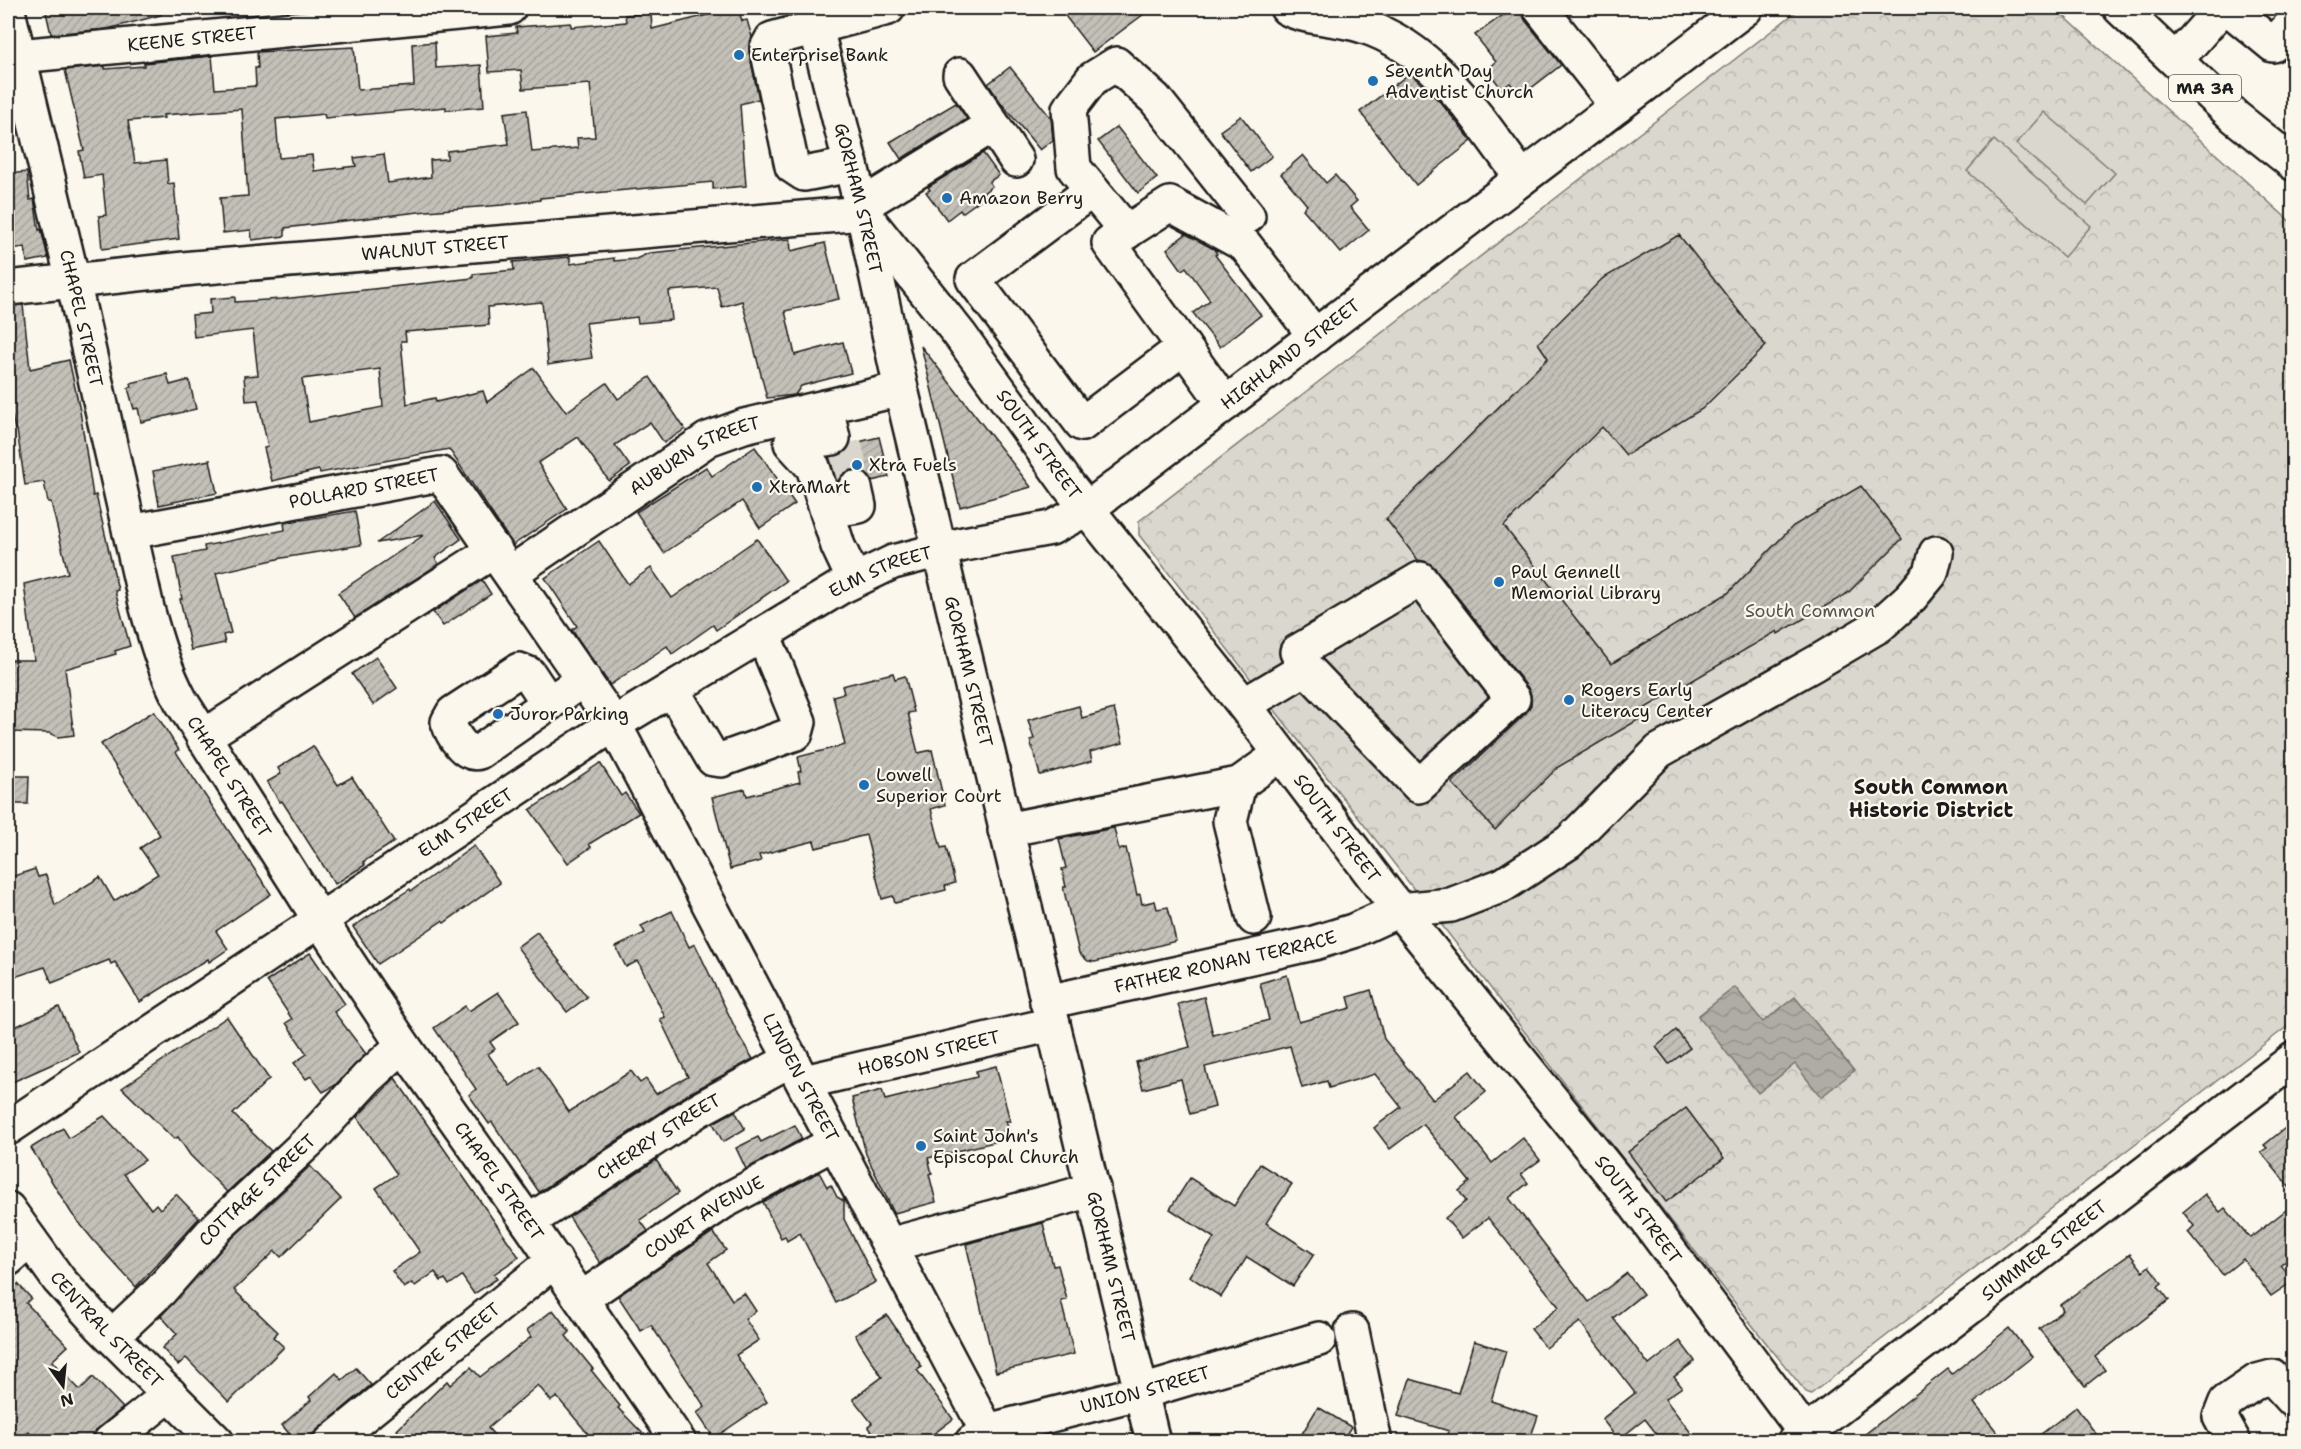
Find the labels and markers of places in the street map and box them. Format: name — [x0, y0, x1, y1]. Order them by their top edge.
place label: Enterprise Bank — [751, 43, 888, 67]
marker: Enterprise Bank — [732, 48, 746, 62]
place label: Seventh Day Adventist Church — [1385, 59, 1534, 104]
marker: Seventh Day Adventist Church — [1366, 74, 1380, 88]
place label: Amazon Berry — [959, 186, 1083, 210]
marker: Amazon Berry — [940, 191, 954, 205]
place label: Xtra Fuels — [869, 453, 957, 477]
marker: Xtra Fuels — [850, 458, 864, 472]
place label: XtraMart — [769, 475, 851, 499]
marker: XtraMart — [750, 480, 764, 494]
place label: Paul Gennell Memorial Library — [1511, 560, 1661, 605]
marker: Paul Gennell Memorial Library — [1492, 575, 1506, 589]
place label: Rogers Early Literacy Center — [1581, 678, 1713, 723]
marker: Rogers Early Literacy Center — [1562, 693, 1576, 707]
place label: Juror Parking — [510, 702, 629, 726]
marker: Juror Parking — [491, 707, 505, 721]
place label: Lowell Superior Court — [876, 763, 1002, 808]
marker: Lowell Superior Court — [857, 778, 871, 792]
place label: Saint John's Episcopal Church — [933, 1124, 1079, 1169]
marker: Saint John's Episcopal Church — [914, 1139, 928, 1153]

